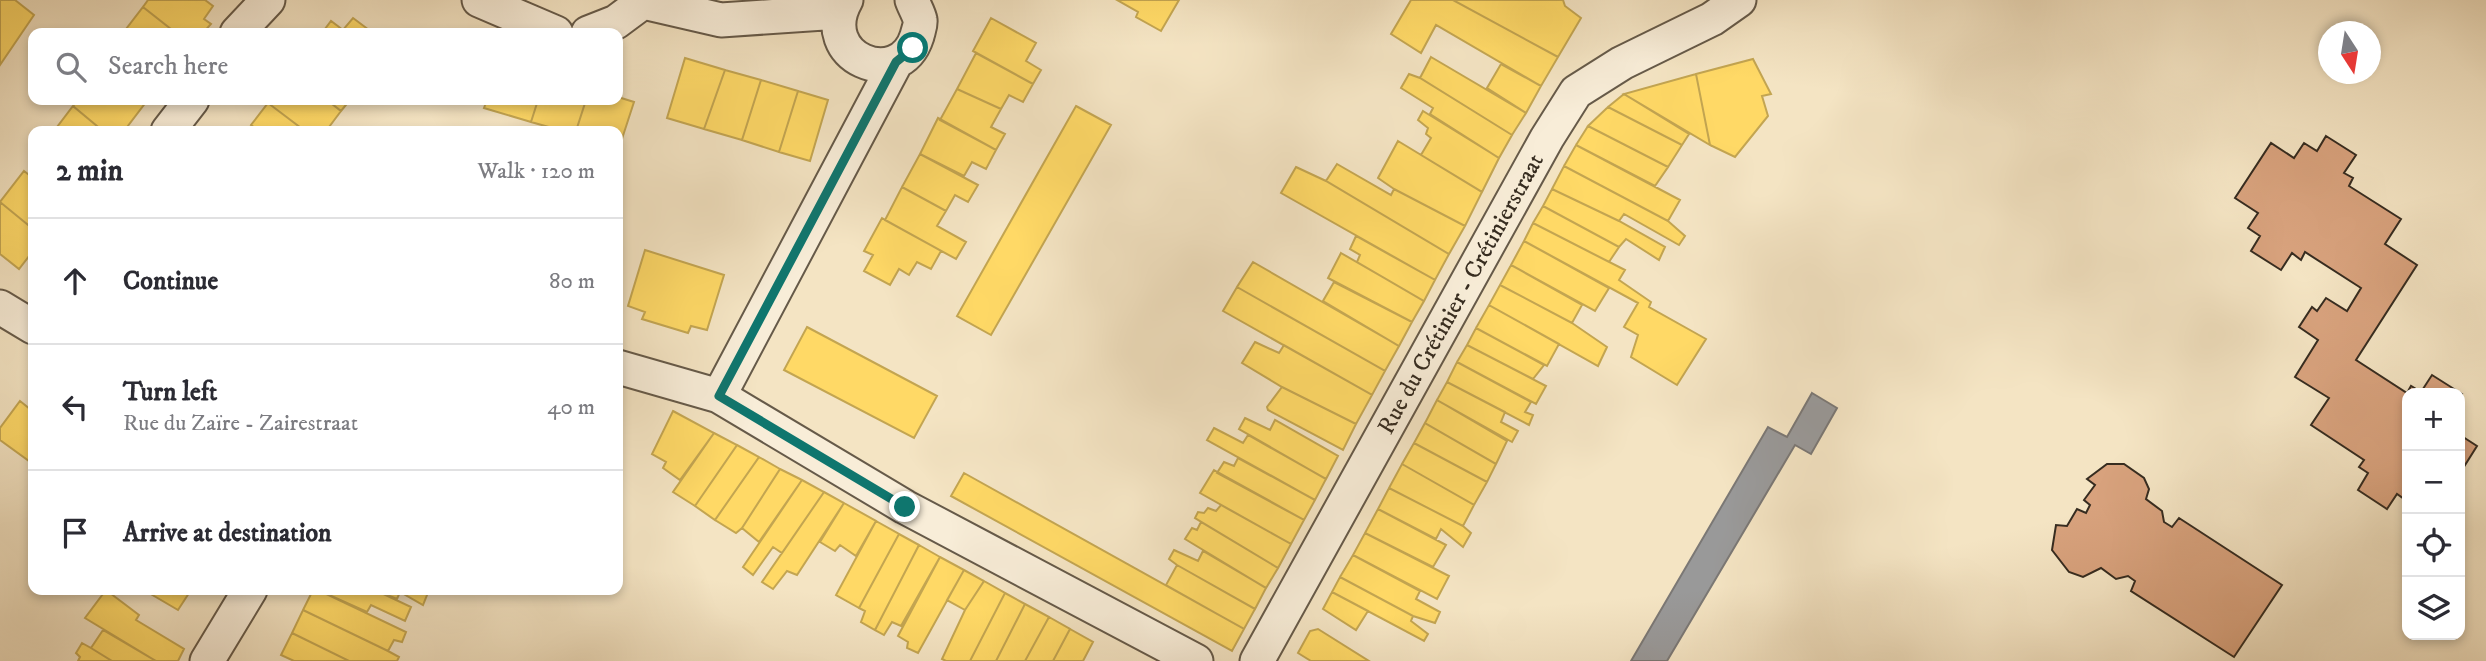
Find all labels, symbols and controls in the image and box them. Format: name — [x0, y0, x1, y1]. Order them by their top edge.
north arrow — [2318, 21, 2381, 84]
search box — [28, 28, 623, 105]
route start — [897, 32, 928, 63]
icon: search — [52, 48, 90, 86]
text: Search here — [108, 50, 228, 83]
street label: Rue du Crétinier - Crétinierstraat — [1371, 148, 1551, 440]
text: 2 min — [56, 153, 123, 190]
text: Walk · 120 m — [477, 157, 595, 186]
icon: ahead — [56, 262, 94, 300]
text: Continue — [123, 265, 218, 298]
text: 80 m — [549, 267, 595, 296]
text: Turn left — [123, 376, 217, 409]
icon: left — [56, 388, 94, 426]
map controls — [2402, 388, 2465, 640]
button: + — [2402, 388, 2465, 451]
text: 40 m — [547, 393, 595, 422]
text: Rue du Zaïre - Zairestraat — [123, 409, 358, 438]
button: − — [2402, 451, 2465, 514]
route end — [889, 491, 920, 522]
icon: arrive — [56, 514, 94, 552]
button: locate — [2402, 514, 2465, 577]
text: Arrive at destination — [123, 517, 332, 550]
button: layers — [2402, 577, 2465, 640]

